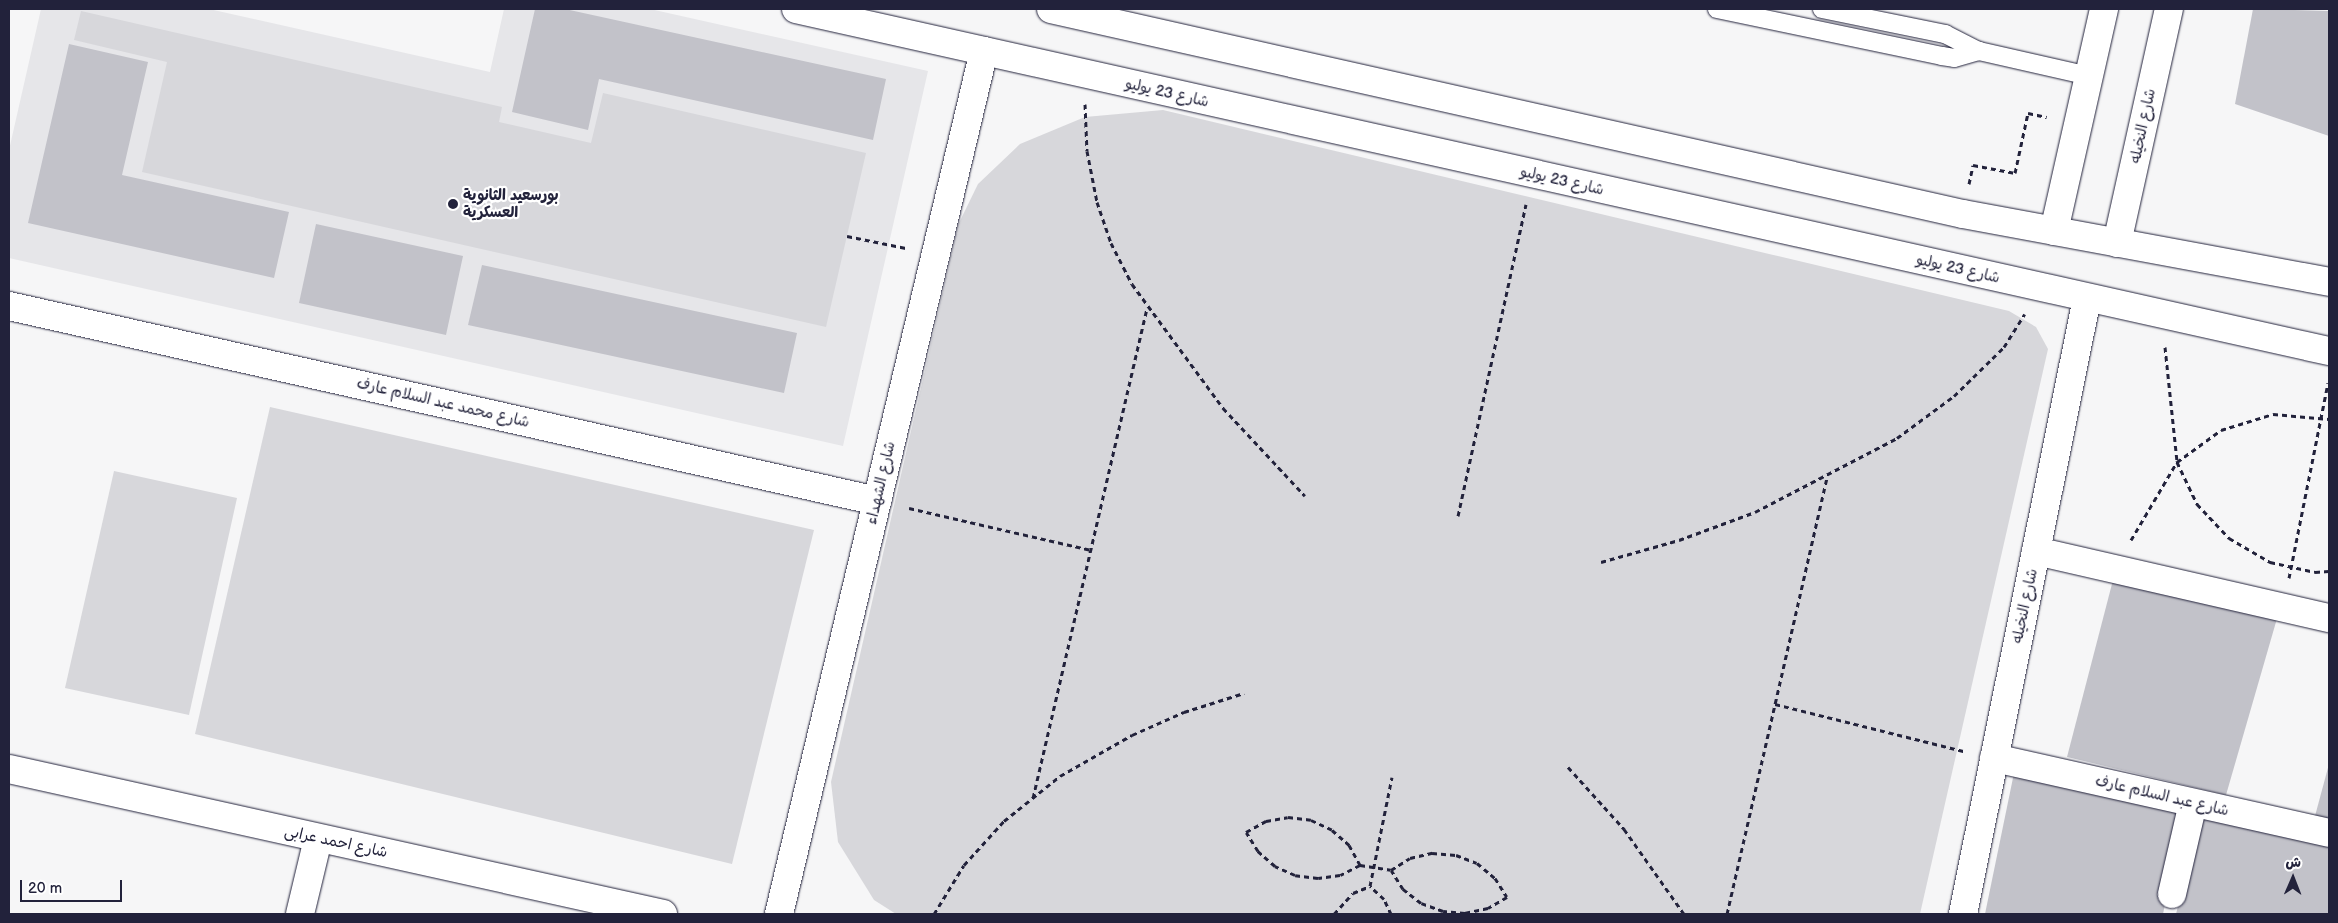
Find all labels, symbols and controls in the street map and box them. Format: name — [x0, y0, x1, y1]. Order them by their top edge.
street label: شارع 23 يوليو — [1124, 75, 1210, 111]
street label: شارع النخيله — [2126, 87, 2160, 165]
street label: شارع 23 يوليو — [1519, 163, 1605, 199]
place label: بورسعيد الثانوية العسكرية — [463, 186, 559, 221]
marker: بورسعيد الثانوية العسكرية — [447, 198, 459, 210]
street label: شارع 23 يوليو — [1915, 251, 2001, 287]
street label: شارع محمد عبد السلام عارف — [355, 374, 531, 432]
street label: شارع الشهداء — [863, 440, 899, 526]
street label: شارع النخيله — [2008, 567, 2042, 645]
street label: شارع عبد السلام عارف — [2094, 772, 2230, 820]
street label: شارع احمد عرابى — [283, 822, 389, 862]
north arrow — [2268, 853, 2318, 903]
text: ش — [2285, 854, 2301, 871]
scale bar — [22, 870, 125, 902]
text: 20 m — [28, 879, 62, 898]

